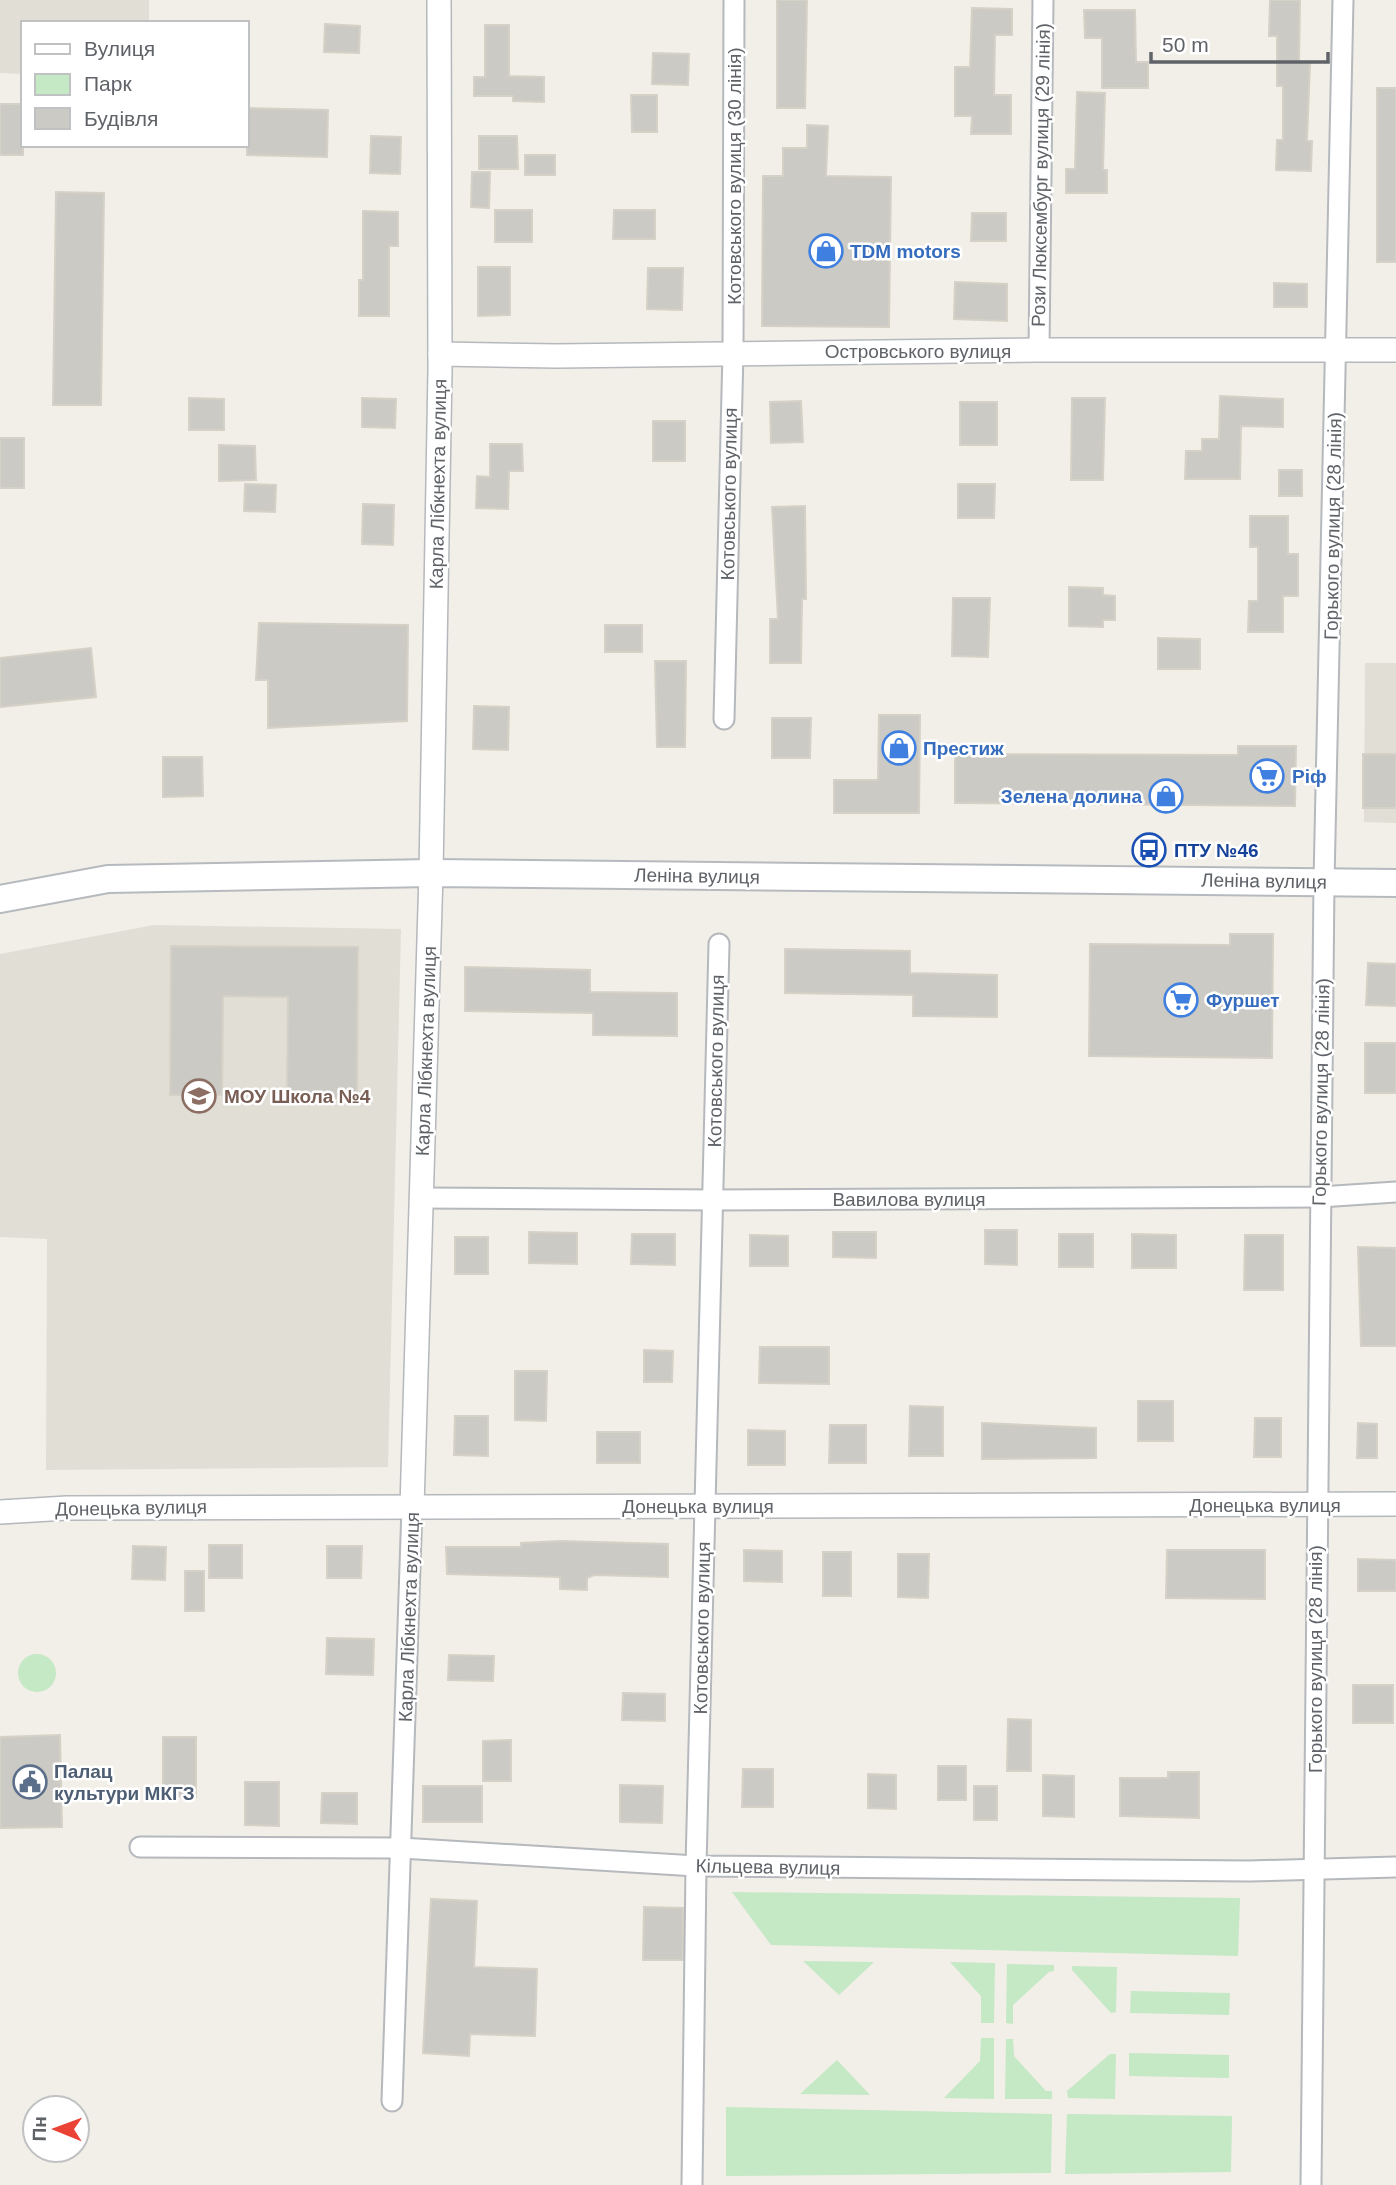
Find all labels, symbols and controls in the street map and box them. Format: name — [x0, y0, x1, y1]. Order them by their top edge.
legend — [21, 21, 248, 147]
scale bar — [1151, 21, 1328, 65]
street label: Рози Люксембург вулиця (29 лiнiя) — [1028, 23, 1054, 327]
text: 50 m — [1162, 33, 1209, 56]
text: Вулиця — [84, 37, 155, 60]
street label: Котовського вулиця (30 лiнiя) — [724, 47, 745, 305]
text: Парк — [84, 72, 132, 95]
text: Будівля — [84, 107, 158, 130]
shop icon: TDM motors — [807, 232, 845, 270]
place label: TDM motors — [850, 241, 961, 262]
street label: Островського вулиця — [825, 341, 1011, 362]
street label: Карла Лібкнехта вулиця — [426, 379, 450, 589]
street label: Котовського вулиця — [717, 408, 741, 580]
street label: Горького вулиця (28 лiнiя) — [1321, 412, 1345, 640]
shop icon: Престиж — [880, 729, 918, 767]
place label: Престиж — [923, 738, 1004, 759]
supermarket icon: Ріф — [1248, 757, 1286, 795]
place label: Ріф — [1292, 766, 1327, 787]
shop icon: Зелена долина — [1147, 777, 1185, 815]
place label: Зелена долина — [1001, 786, 1142, 807]
bus stop icon: ПТУ №46 — [1130, 831, 1168, 869]
place label: ПТУ №46 — [1174, 840, 1259, 861]
street label: Леніна вулиця — [634, 864, 760, 888]
street label: Леніна вулиця — [1201, 869, 1327, 893]
street label: Карла Лібкнехта вулиця — [412, 946, 440, 1156]
street label: Котовського вулиця — [704, 975, 728, 1147]
street label: Горького вулиця (28 лiнiя) — [1309, 978, 1333, 1206]
supermarket icon: Фуршет — [1162, 981, 1200, 1019]
place label: Фуршет — [1206, 990, 1280, 1011]
school or university icon: МОУ Школа №4 — [180, 1077, 218, 1115]
place label: МОУ Школа №4 — [224, 1086, 371, 1107]
street label: Вавилова вулиця — [832, 1189, 986, 1210]
street label: Донецька вулиця — [1189, 1495, 1341, 1516]
street label: Донецька вулиця — [55, 1496, 207, 1520]
street label: Донецька вулиця — [622, 1496, 774, 1517]
street label: Карла Лібкнехта вулиця — [395, 1512, 423, 1722]
street label: Котовського вулиця — [690, 1542, 714, 1714]
street label: Горького вулиця (28 лiнiя) — [1305, 1545, 1326, 1773]
place label: Палац культури МКГЗ — [54, 1761, 195, 1804]
public building icon: Палац культури МКГЗ — [11, 1763, 49, 1801]
street label: Кільцева вулиця — [695, 1855, 841, 1879]
north arrow — [21, 2094, 91, 2164]
text: Пн — [29, 2116, 50, 2141]

